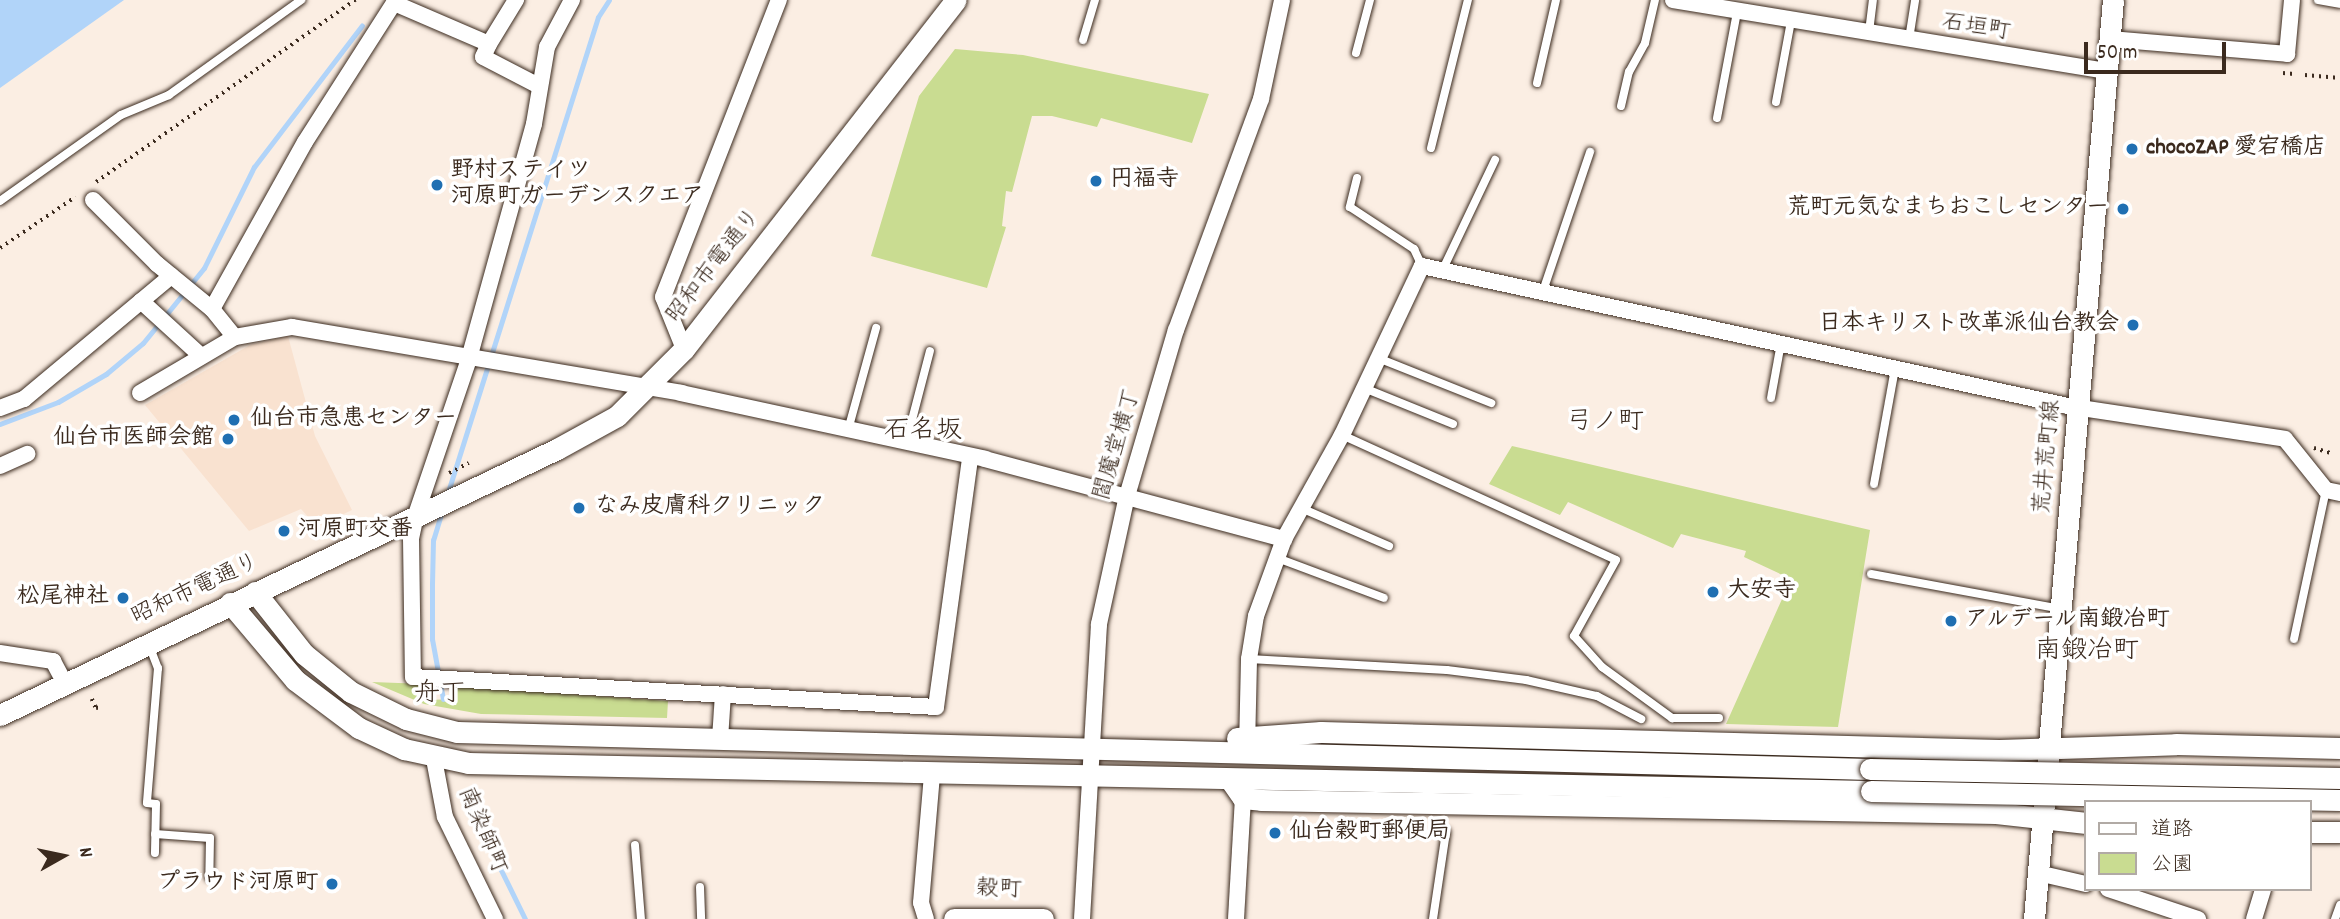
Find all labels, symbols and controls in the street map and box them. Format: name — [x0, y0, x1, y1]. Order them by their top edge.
street label: 石垣町 — [1940, 10, 2012, 48]
scale bar — [2088, 28, 2230, 72]
text: 50 m — [2097, 39, 2137, 69]
place label: chocoZAP 愛宕橋店 — [2146, 135, 2326, 163]
marker: chocoZAP 愛宕橋店 — [2124, 141, 2140, 157]
place label: 野村ステイツ 河原町ガーデンスクエア — [451, 158, 704, 212]
place label: 円福寺 — [1110, 167, 1179, 195]
marker: 円福寺 — [1088, 173, 1104, 189]
marker: 野村ステイツ 河原町ガーデンスクエア — [429, 177, 445, 193]
place label: 荒町元気なまちおこしセンター — [1787, 195, 2109, 223]
marker: 荒町元気なまちおこしセンター — [2115, 201, 2131, 217]
street label: 昭和市電通り — [662, 204, 768, 330]
place label: 日本キリスト改革派仙台教会 — [1820, 311, 2119, 339]
marker: 日本キリスト改革派仙台教会 — [2125, 317, 2141, 333]
street label: 閻魔堂横丁 — [1090, 386, 1148, 504]
street label: 荒井荒町線 — [2030, 399, 2068, 515]
place label: 仙台市急患センター — [250, 406, 457, 434]
district label: 弓ノ町 — [1566, 407, 1644, 439]
marker: 仙台市急患センター — [224, 410, 244, 430]
district label: 石名坂 — [884, 416, 962, 448]
place label: 仙台市医師会館 — [53, 425, 214, 453]
marker: 仙台市医師会館 — [220, 431, 236, 447]
place label: なみ皮膚科クリニック — [595, 494, 825, 522]
marker: なみ皮膚科クリニック — [569, 498, 589, 518]
place label: 河原町交番 — [298, 517, 413, 545]
marker: 河原町交番 — [276, 523, 292, 539]
street label: 昭和市電通り — [128, 549, 264, 633]
place label: 大安寺 — [1727, 578, 1796, 606]
place label: 松尾神社 — [17, 584, 109, 612]
marker: 大安寺 — [1705, 584, 1721, 600]
marker: 松尾神社 — [115, 590, 131, 606]
place label: アルデール南鍛冶町 — [1965, 607, 2172, 635]
marker: アルデール南鍛冶町 — [1943, 613, 1959, 629]
district label: 南鍛冶町 — [2035, 636, 2139, 668]
district label: 舟丁 — [414, 679, 466, 711]
street label: 南染師町 — [450, 783, 512, 879]
legend — [2084, 800, 2312, 891]
text: 道路 — [2151, 816, 2193, 846]
place label: 仙台穀町郵便局 — [1289, 819, 1450, 847]
north arrow — [28, 821, 98, 891]
marker: 仙台穀町郵便局 — [1267, 825, 1283, 841]
text: N — [70, 846, 98, 859]
text: 公園 — [2151, 851, 2193, 881]
place label: プラウド河原町 — [157, 870, 318, 898]
marker: プラウド河原町 — [324, 876, 340, 892]
street label: 穀町 — [976, 876, 1022, 906]

